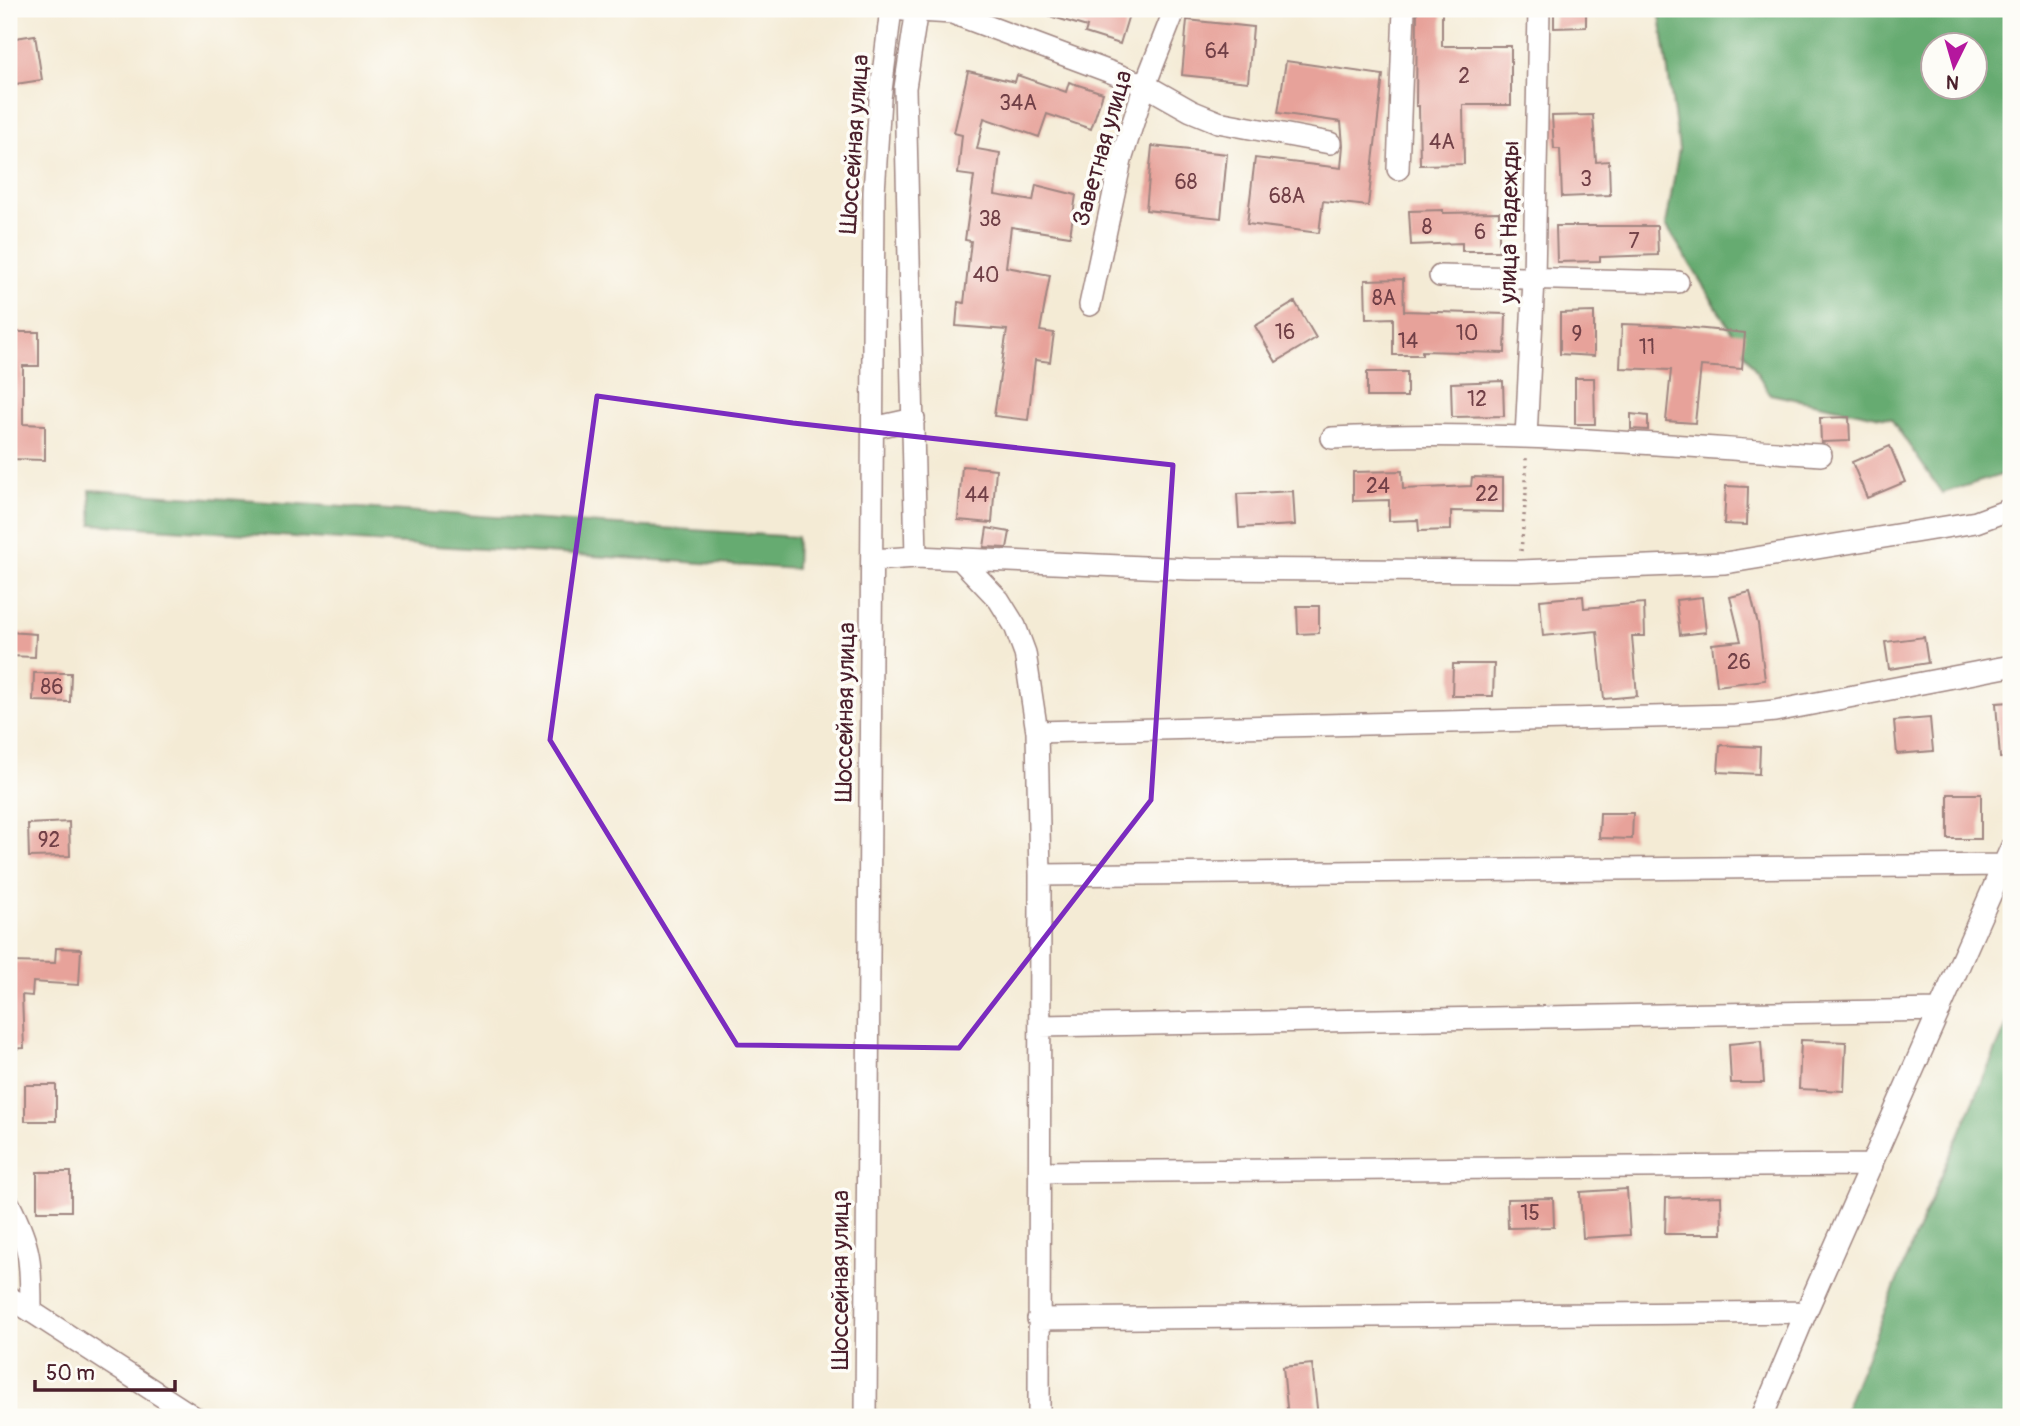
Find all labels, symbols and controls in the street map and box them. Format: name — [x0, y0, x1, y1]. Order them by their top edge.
north arrow — [1918, 32, 1988, 102]
house number: 64 — [1205, 38, 1229, 65]
street label: Шоссейная улица — [834, 53, 875, 235]
house number: 2 — [1458, 63, 1470, 90]
street label: Заветная улица — [1066, 67, 1139, 229]
text: N — [1945, 69, 1960, 94]
house number: 34А — [999, 90, 1037, 117]
house number: 4А — [1429, 129, 1455, 156]
street label: улица Надежды — [1494, 140, 1525, 305]
house number: 3 — [1580, 166, 1592, 193]
house number: 68 — [1175, 169, 1197, 196]
house number: 68А — [1269, 183, 1305, 210]
house number: 38 — [979, 206, 1001, 233]
house number: 8 — [1422, 214, 1432, 241]
house number: 6 — [1474, 219, 1486, 246]
house number: 7 — [1628, 228, 1640, 255]
house number: 40 — [973, 262, 999, 289]
house number: 8А — [1372, 285, 1396, 312]
house number: 16 — [1275, 319, 1295, 346]
house number: 10 — [1456, 320, 1478, 347]
house number: 9 — [1572, 321, 1582, 348]
house number: 14 — [1398, 328, 1418, 355]
house number: 11 — [1639, 334, 1655, 361]
house number: 12 — [1467, 386, 1487, 413]
house number: 24 — [1366, 473, 1390, 500]
house number: 22 — [1475, 481, 1499, 508]
house number: 44 — [965, 482, 989, 509]
street label: Шоссейная улица — [829, 622, 862, 802]
house number: 26 — [1727, 649, 1751, 676]
house number: 86 — [41, 674, 63, 701]
house number: 92 — [38, 827, 60, 854]
street label: Шоссейная улица — [826, 1190, 855, 1370]
house number: 15 — [1520, 1200, 1540, 1227]
scale bar — [35, 1349, 175, 1393]
text: 50 m — [46, 1360, 95, 1387]

